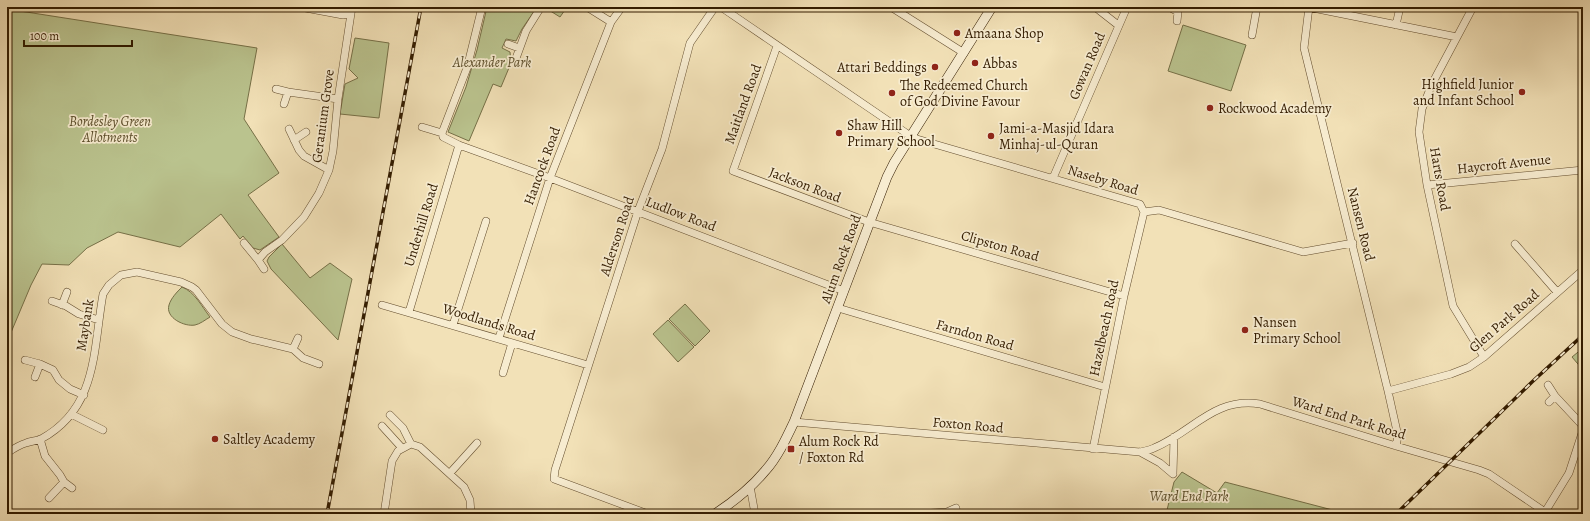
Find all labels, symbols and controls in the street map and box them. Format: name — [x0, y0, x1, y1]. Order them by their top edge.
scale bar — [24, 22, 132, 48]
place label: Amaana Shop — [964, 24, 1044, 43]
text: 100 m — [30, 28, 59, 44]
marker: Amaana Shop — [952, 28, 962, 38]
street label: Gowan Road — [1064, 29, 1110, 103]
park label: Alexander Park — [452, 53, 531, 72]
place label: Abbas — [982, 54, 1017, 73]
place label: Attari Beddings — [836, 58, 927, 77]
marker: Abbas — [970, 58, 980, 68]
street label: Maitland Road — [720, 61, 766, 147]
marker: Attari Beddings — [930, 62, 940, 72]
street label: Geranium Grove — [307, 68, 339, 164]
place label: Highfield Junior and Infant School — [1413, 75, 1515, 110]
place label: The Redeemed Church of God Divine Favour — [900, 76, 1029, 111]
marker: Highfield Junior and Infant School — [1517, 87, 1527, 97]
marker: The Redeemed Church of God Divine Favour — [887, 88, 897, 98]
place label: Rockwood Academy — [1218, 99, 1332, 118]
marker: Rockwood Academy — [1205, 103, 1215, 113]
park label: Bordesley Green Allotments — [69, 112, 151, 147]
place label: Shaw Hill Primary School — [847, 116, 935, 151]
place label: Jami-a-Masjid Idara Minhaj-ul-Quran — [999, 119, 1115, 154]
street label: Hancock Road — [519, 124, 565, 208]
marker: Shaw Hill Primary School — [834, 128, 844, 138]
marker: Jami-a-Masjid Idara Minhaj-ul-Quran — [986, 131, 996, 141]
street label: Harts Road — [1425, 146, 1455, 213]
street label: Haycroft Avenue — [1456, 150, 1552, 178]
street label: Naseby Road — [1065, 160, 1141, 200]
street label: Jackson Road — [766, 163, 844, 208]
street label: Underhill Road — [399, 181, 443, 269]
street label: Nansen Road — [1343, 185, 1379, 263]
street label: Ludlow Road — [643, 192, 719, 236]
street label: Alderson Road — [595, 193, 639, 279]
street label: Alum Rock Road — [816, 212, 866, 307]
street label: Clipston Road — [959, 226, 1042, 266]
street label: Hazelbeach Road — [1085, 278, 1124, 378]
street label: Glen Park Road — [1465, 285, 1544, 357]
street label: Maybank — [72, 298, 98, 352]
street label: Woodlands Road — [439, 299, 538, 345]
place label: Nansen Primary School — [1253, 313, 1341, 348]
street label: Farndon Road — [934, 315, 1017, 355]
marker: Nansen Primary School — [1240, 325, 1250, 335]
street label: Ward End Park Road — [1289, 391, 1409, 444]
street label: Foxton Road — [932, 412, 1005, 438]
place label: Saltley Academy — [223, 430, 316, 449]
place label: Alum Rock Rd / Foxton Rd — [798, 432, 879, 467]
marker: Saltley Academy — [210, 434, 220, 444]
marker: Alum Rock Rd / Foxton Rd — [786, 444, 796, 454]
park label: Ward End Park — [1149, 487, 1229, 506]

